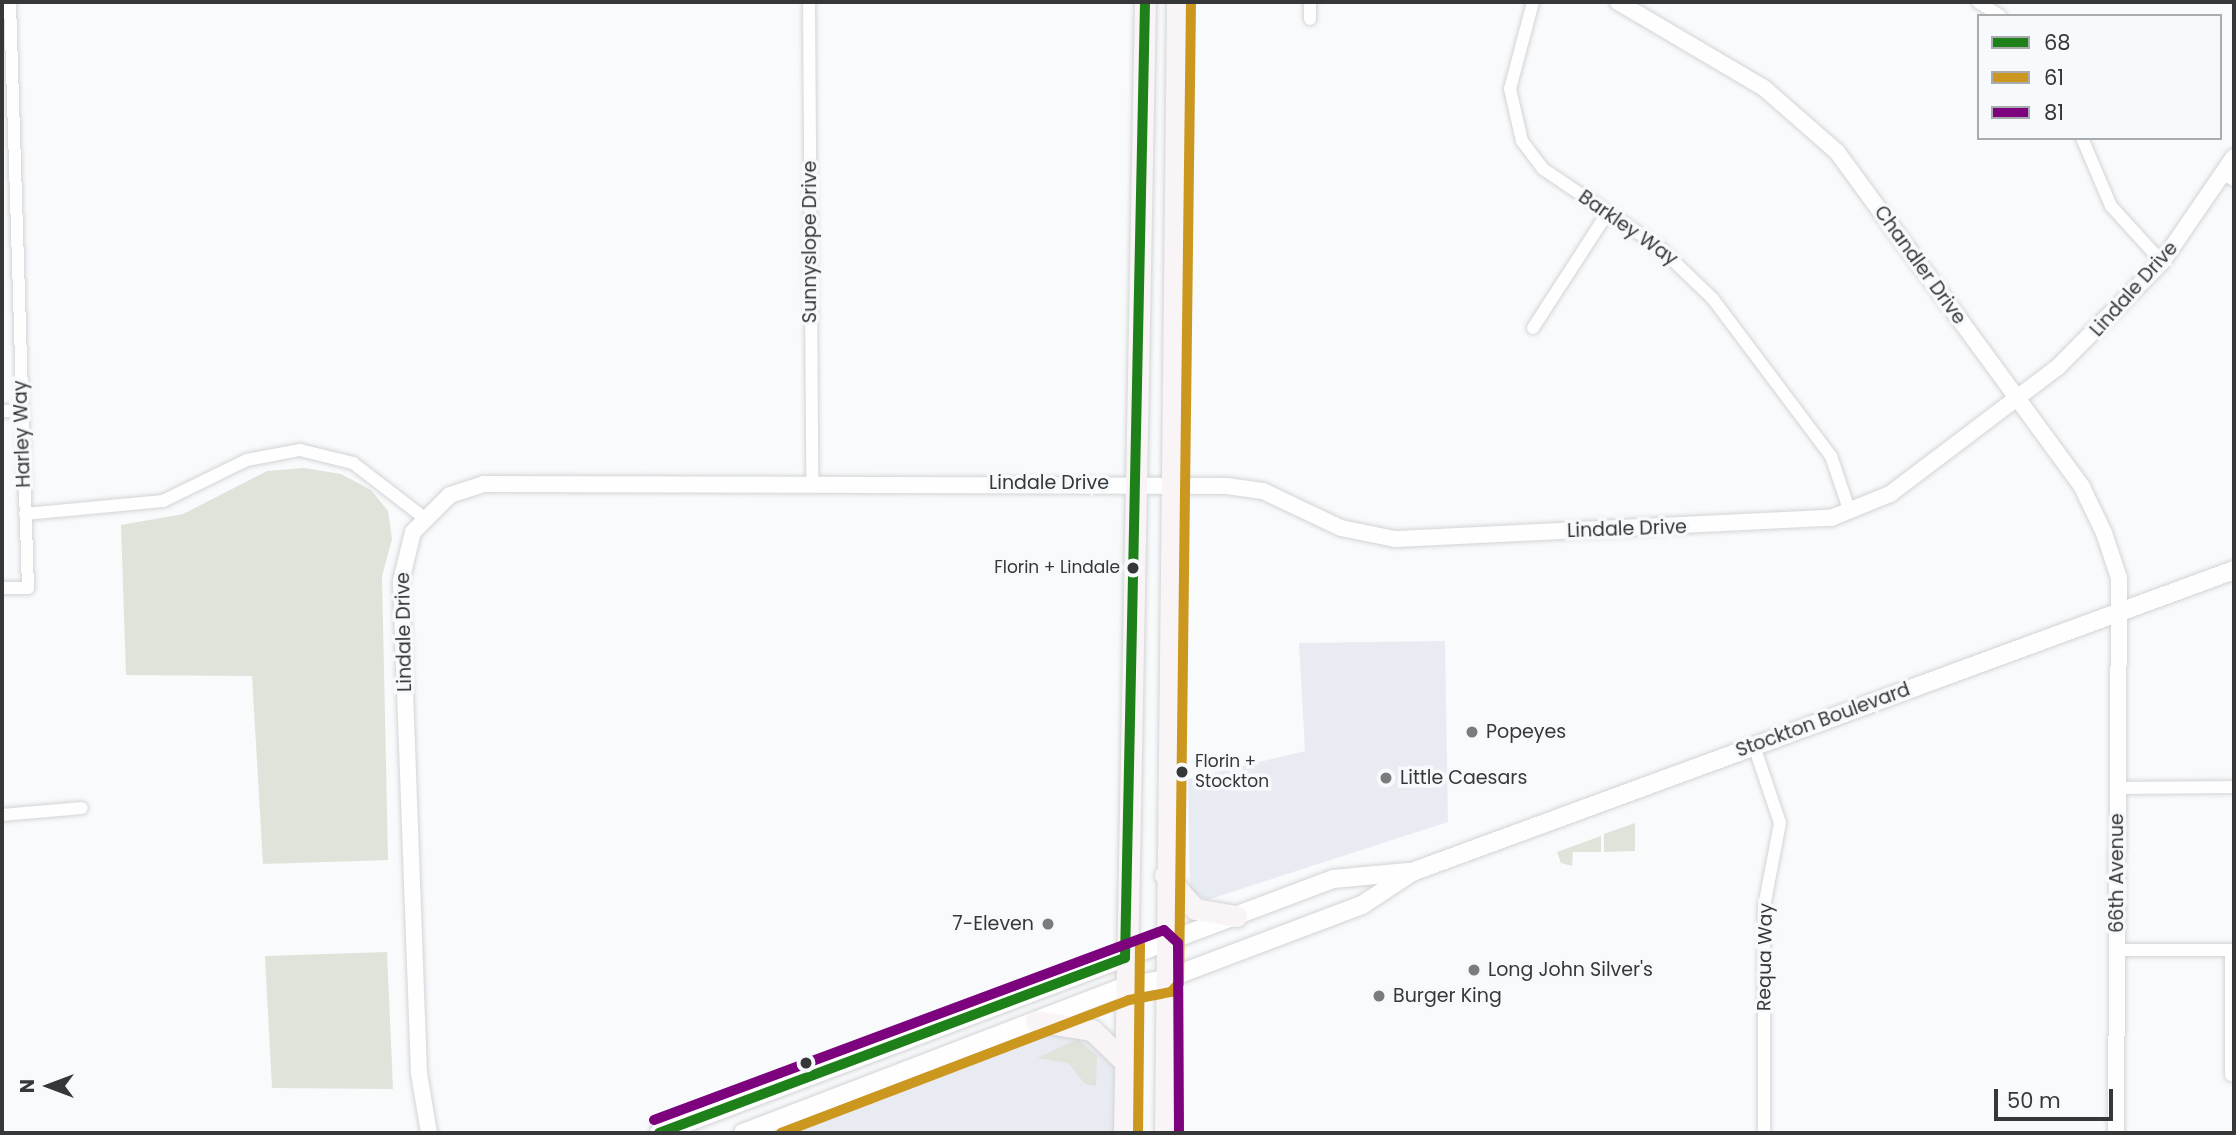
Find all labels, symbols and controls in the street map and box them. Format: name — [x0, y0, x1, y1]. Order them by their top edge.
legend — [1977, 14, 2222, 140]
text: 68 — [2044, 28, 2071, 57]
text: 61 — [2044, 63, 2064, 92]
text: 81 — [2044, 98, 2064, 127]
street label: Sunnyslope Drive — [799, 161, 821, 323]
street label: Barkley Way — [1574, 185, 1682, 271]
street label: Chandler Drive — [1869, 201, 1971, 329]
street label: Lindale Drive — [2085, 237, 2183, 341]
street label: Harley Way — [9, 380, 35, 488]
street label: Lindale Drive — [989, 472, 1109, 494]
street label: Lindale Drive — [1567, 516, 1687, 542]
place label: Florin + Lindale — [994, 558, 1120, 578]
marker: Florin + Lindale — [1126, 561, 1140, 575]
street label: Lindale Drive — [392, 572, 416, 692]
street label: Stockton Boulevard — [1733, 678, 1913, 762]
place label: Popeyes — [1486, 721, 1566, 743]
marker: Popeyes — [1464, 724, 1480, 740]
place label: Florin + Stockton — [1195, 752, 1269, 792]
marker: Florin + Stockton — [1175, 765, 1189, 779]
place label: Little Caesars — [1400, 767, 1527, 789]
marker: Little Caesars — [1378, 770, 1394, 786]
street label: 66th Avenue — [2106, 813, 2128, 933]
street label: Requa Way — [1753, 903, 1777, 1011]
place label: 7-Eleven — [952, 913, 1034, 935]
marker: 7-Eleven — [1040, 916, 1056, 932]
place label: Long John Silver's — [1488, 959, 1653, 981]
marker: Long John Silver's — [1466, 962, 1482, 978]
place label: Burger King — [1393, 985, 1502, 1007]
marker: Burger King — [1371, 988, 1387, 1004]
north arrow — [14, 1051, 84, 1121]
unlabelled marker — [799, 1056, 813, 1070]
scale bar — [1998, 1076, 2117, 1120]
text: N — [14, 1079, 41, 1093]
text: 50 m — [2007, 1086, 2061, 1115]

